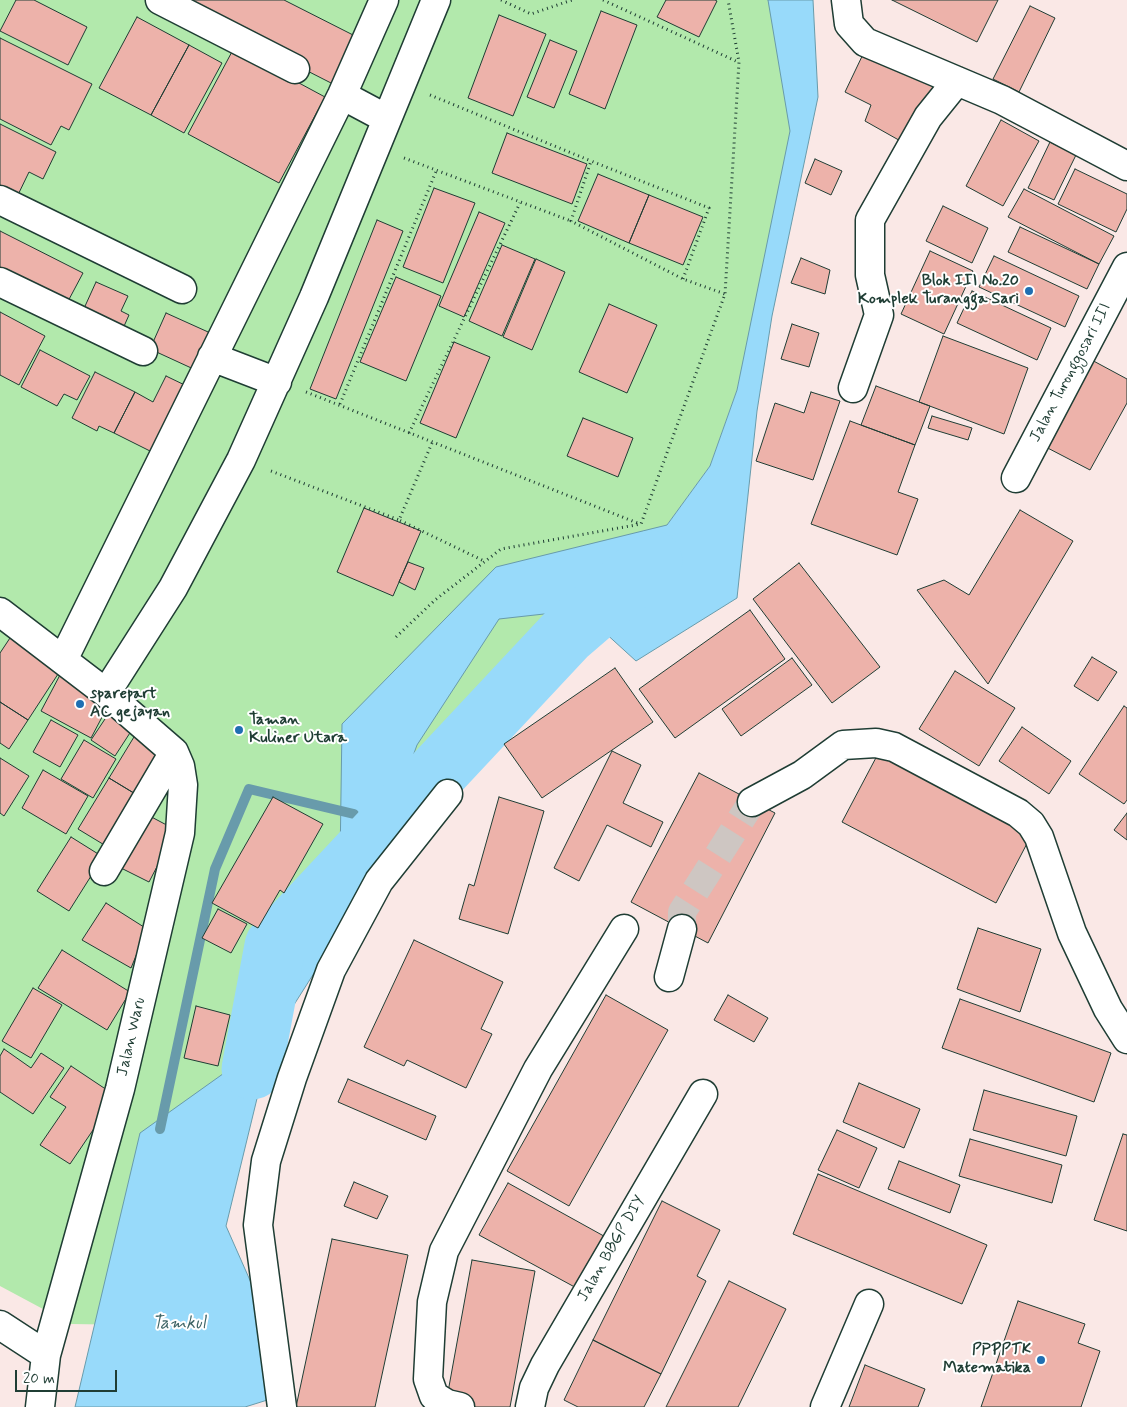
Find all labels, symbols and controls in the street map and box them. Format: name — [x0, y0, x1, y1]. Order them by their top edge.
place label: Blok III No.20 Komplek Turangga Sari — [858, 272, 1019, 310]
marker: Blok III No.20 Komplek Turangga Sari — [1023, 285, 1035, 297]
street label: Jalan Turonggosari III — [1026, 300, 1116, 446]
place label: sparepart AC gejayan — [90, 685, 170, 723]
marker: sparepart AC gejayan — [74, 698, 86, 710]
place label: Taman Kuliner Utara — [249, 711, 347, 749]
marker: Taman Kuliner Utara — [233, 724, 245, 736]
street label: Jalan Waru — [114, 996, 150, 1078]
street label: Jalan BBGP DIY — [574, 1193, 650, 1305]
water label: Tamkul — [152, 1313, 206, 1335]
place label: PPPPTK Matematika — [943, 1341, 1031, 1379]
marker: PPPPTK Matematika — [1035, 1354, 1047, 1366]
scale bar — [18, 1360, 120, 1392]
text: 20 m — [23, 1369, 55, 1389]

